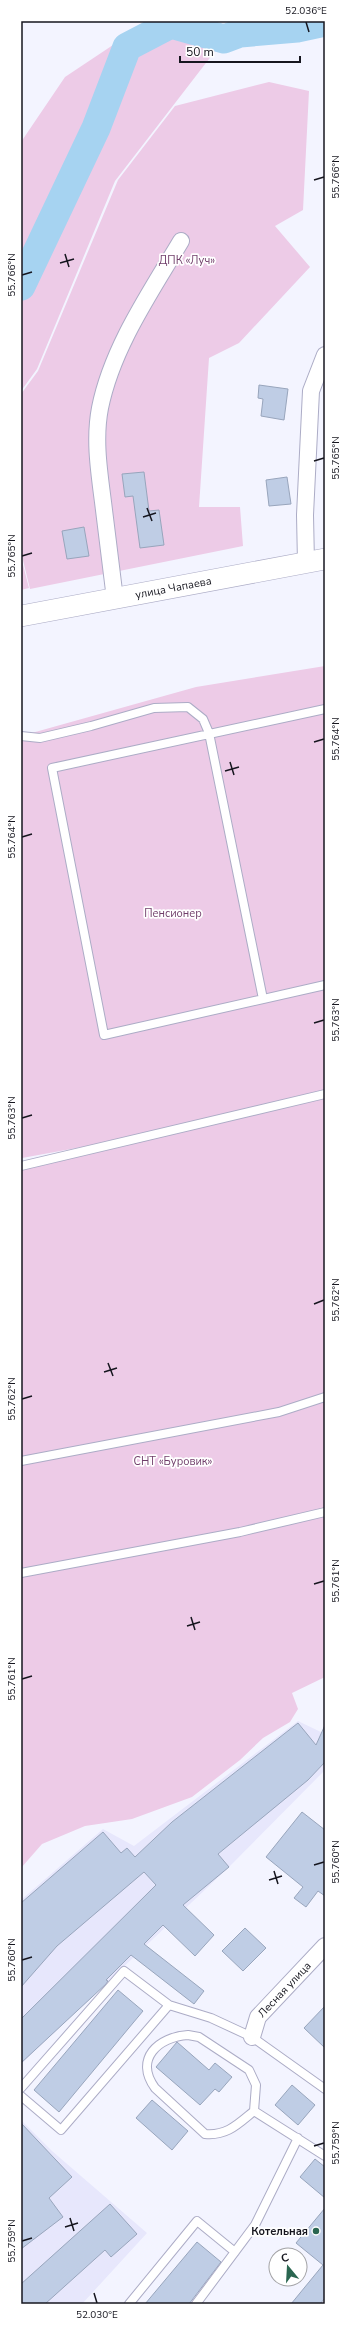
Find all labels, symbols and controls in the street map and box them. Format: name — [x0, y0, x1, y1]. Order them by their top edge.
text: 52.036°E — [285, 4, 327, 18]
scale bar — [180, 38, 300, 64]
text: 50 m — [186, 44, 214, 60]
text: 55.766°N — [329, 155, 343, 199]
text: 55.766°N — [5, 253, 19, 297]
park label: ДПК «Луч» — [159, 253, 215, 268]
text: 55.765°N — [329, 436, 343, 480]
text: 55.765°N — [5, 534, 19, 578]
street label: улица Чапаева — [134, 573, 213, 602]
text: 55.764°N — [329, 717, 343, 761]
text: 55.764°N — [5, 815, 19, 859]
park label: Пенсионер — [144, 906, 202, 921]
text: 55.763°N — [329, 998, 343, 1042]
text: 55.763°N — [5, 1096, 19, 1140]
text: 55.762°N — [329, 1278, 343, 1322]
text: 55.762°N — [5, 1377, 19, 1421]
park label: СНТ «Буровик» — [134, 1454, 213, 1469]
text: 55.761°N — [329, 1559, 343, 1603]
text: 55.761°N — [5, 1657, 19, 1701]
text: 55.760°N — [329, 1840, 343, 1884]
text: 55.760°N — [5, 1938, 19, 1982]
street label: Лесная улица — [254, 1958, 314, 2020]
text: 55.759°N — [329, 2121, 343, 2165]
text: 55.759°N — [5, 2219, 19, 2263]
place label: Котельная — [251, 2224, 308, 2239]
marker: Котельная — [311, 2226, 321, 2236]
north arrow — [268, 2247, 308, 2287]
text: С — [279, 2250, 291, 2266]
text: 52.030°E — [76, 2308, 118, 2322]

